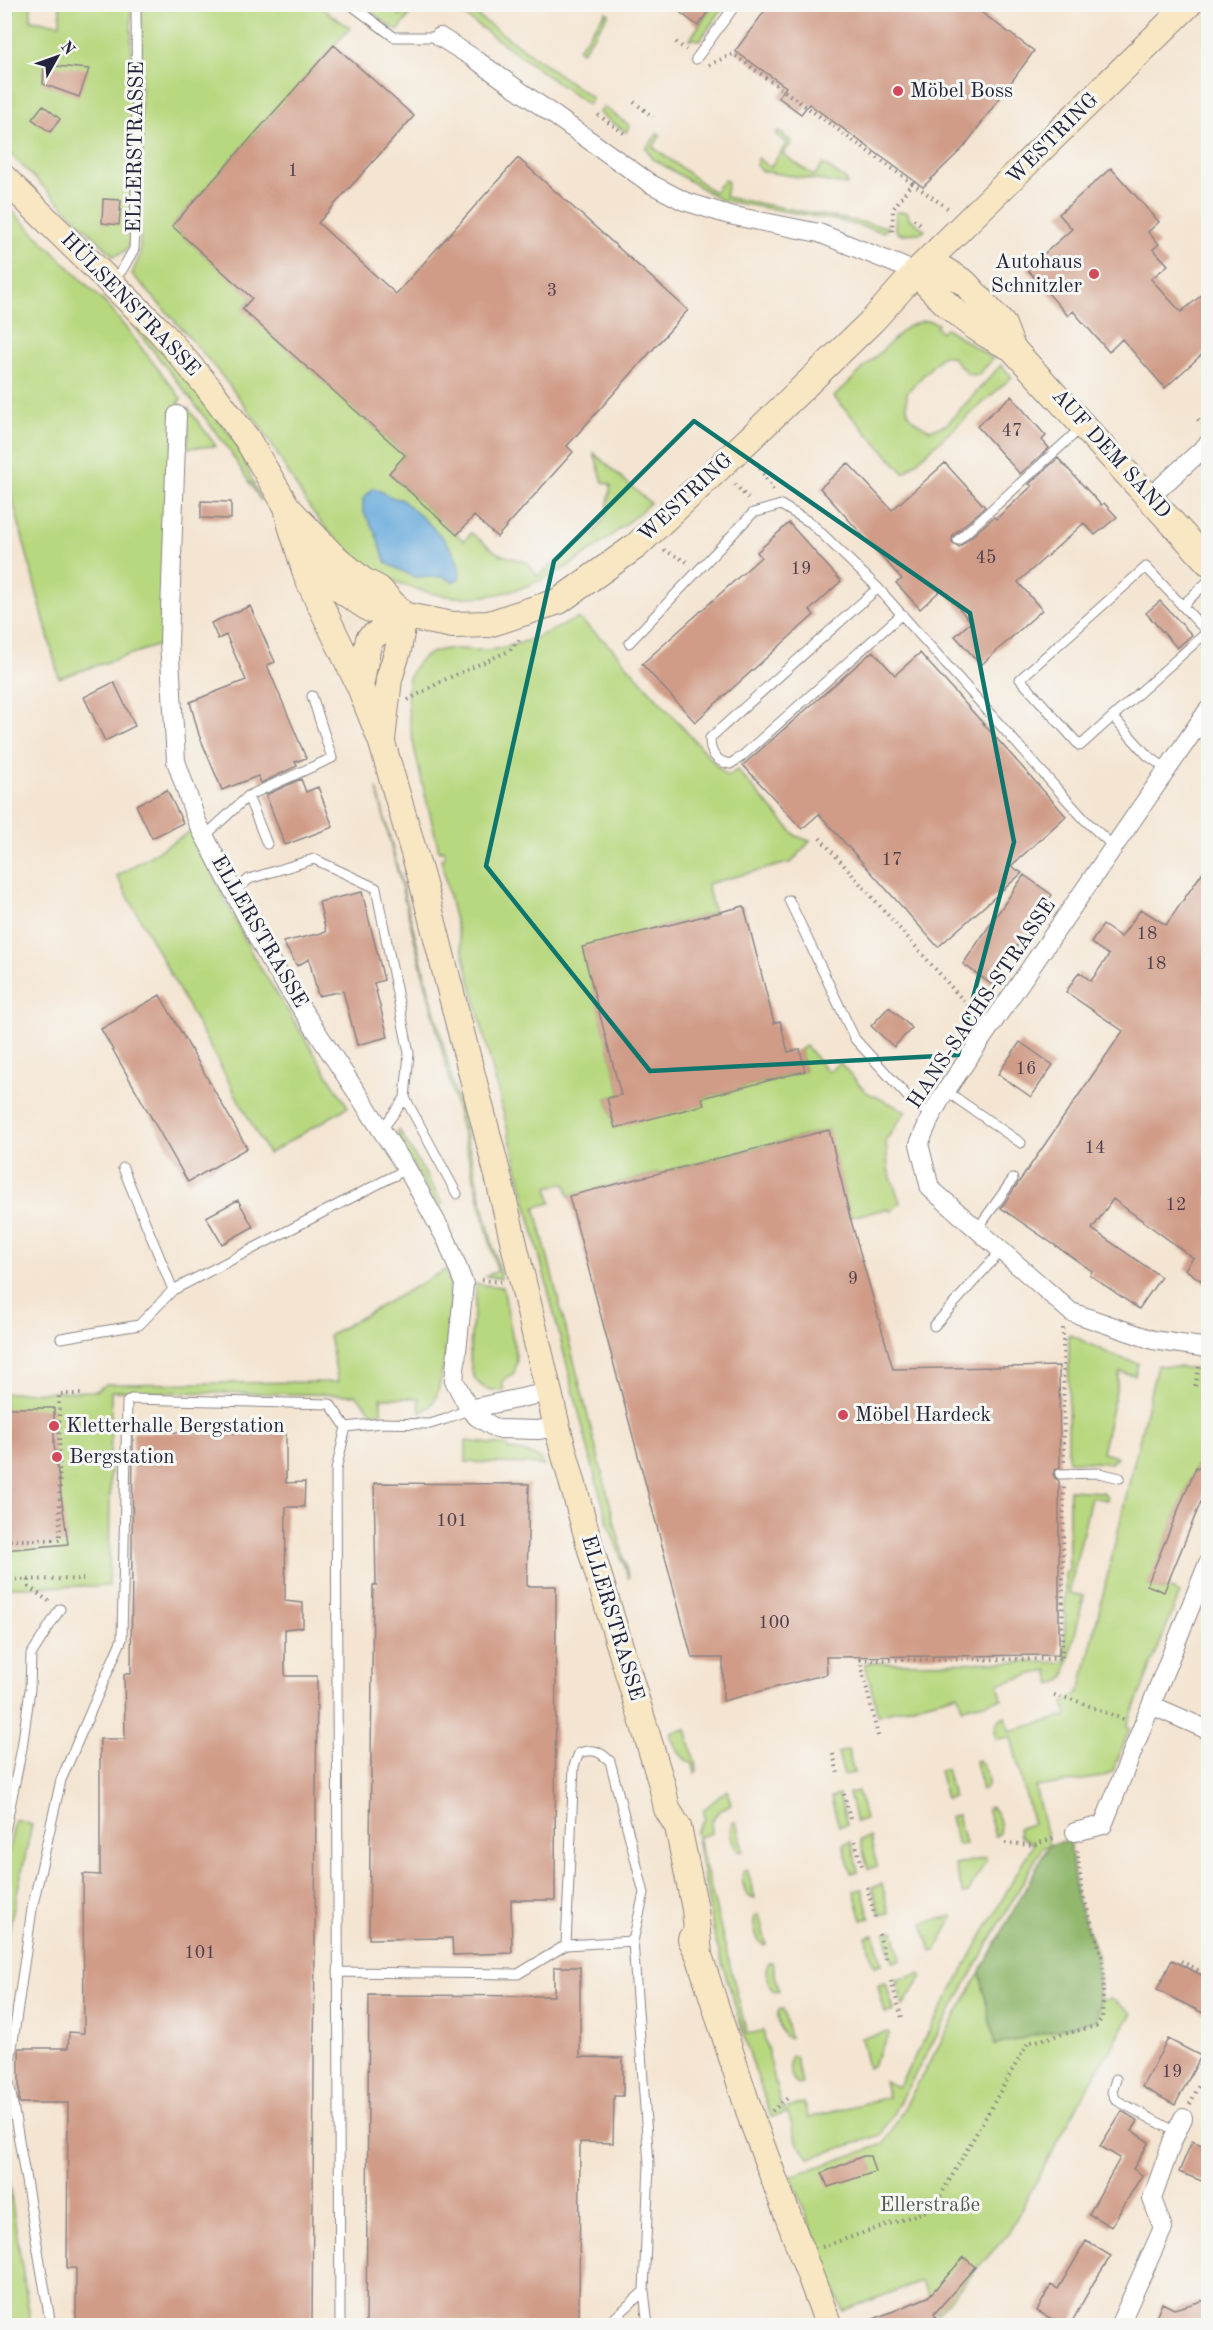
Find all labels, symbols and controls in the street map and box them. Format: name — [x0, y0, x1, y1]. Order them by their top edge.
north arrow — [27, 27, 87, 87]
text: N — [57, 39, 78, 59]
street label: ELLERSTRASSE — [124, 61, 148, 233]
place label: Möbel Boss — [910, 81, 1013, 102]
marker: Möbel Boss — [891, 84, 905, 98]
street label: WESTRING — [1003, 89, 1103, 189]
house number: 1 — [288, 162, 298, 180]
street label: HÜLSENSTRASSE — [56, 226, 207, 381]
place label: Autohaus Schnitzler — [991, 252, 1082, 297]
marker: Autohaus Schnitzler — [1087, 267, 1101, 281]
house number: 3 — [547, 282, 557, 300]
street label: AUF DEM SAND — [1048, 385, 1174, 523]
house number: 47 — [1002, 422, 1022, 440]
street label: WESTRING — [635, 450, 737, 546]
house number: 45 — [976, 549, 996, 567]
house number: 19 — [791, 560, 811, 578]
house number: 17 — [882, 851, 902, 869]
street label: ELLERSTRASSE — [207, 852, 311, 1012]
street label: HANS-SACHS-STRASSE — [904, 895, 1060, 1113]
house number: 18 — [1137, 925, 1157, 943]
house number: 18 — [1146, 955, 1166, 973]
house number: 16 — [1016, 1060, 1036, 1078]
house number: 14 — [1085, 1139, 1105, 1157]
house number: 12 — [1166, 1196, 1186, 1214]
house number: 9 — [848, 1270, 858, 1288]
place label: Möbel Hardeck — [855, 1405, 991, 1426]
marker: Möbel Hardeck — [836, 1408, 850, 1422]
place label: Kletterhalle Bergstation — [66, 1416, 285, 1437]
marker: Kletterhalle Bergstation — [47, 1419, 61, 1433]
place label: Bergstation — [69, 1447, 175, 1468]
marker: Bergstation — [50, 1450, 64, 1464]
house number: 101 — [436, 1512, 468, 1530]
street label: ELLERSTRASSE — [577, 1533, 647, 1703]
house number: 100 — [758, 1614, 790, 1632]
house number: 101 — [184, 1944, 216, 1962]
house number: 19 — [1162, 2063, 1182, 2081]
park label: Ellerstraße — [880, 2195, 980, 2216]

